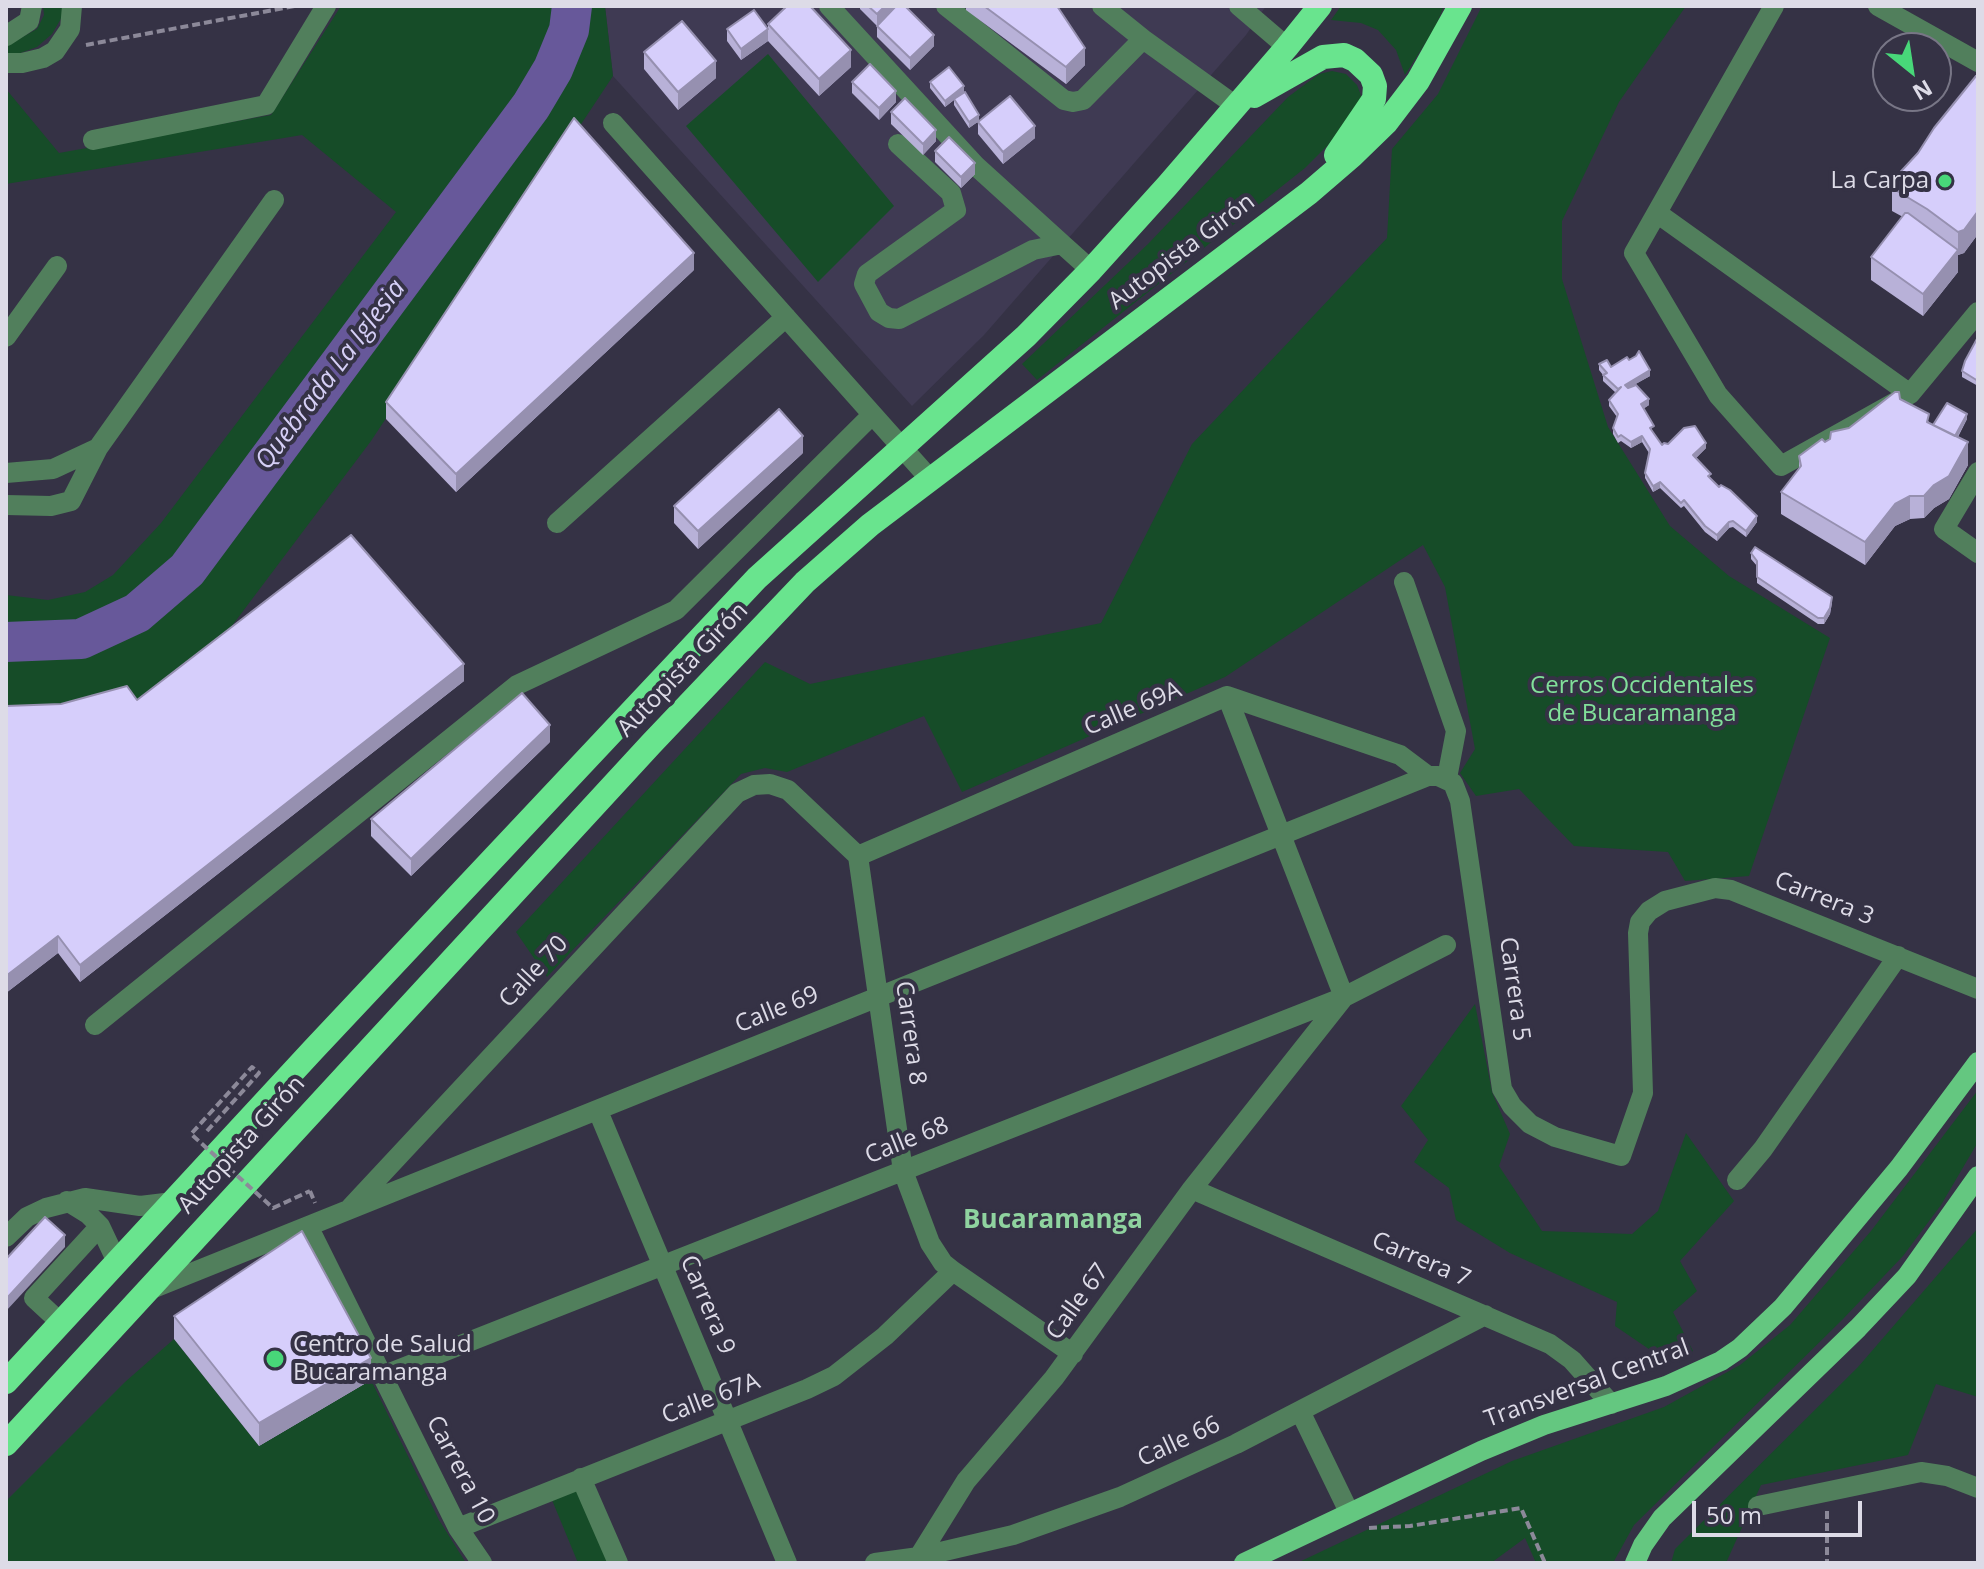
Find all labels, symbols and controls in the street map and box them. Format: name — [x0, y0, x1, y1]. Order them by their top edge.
north arrow — [1872, 32, 1952, 112]
text: N — [1908, 74, 1938, 109]
place label: La Carpa — [1831, 167, 1929, 195]
marker: La Carpa — [1936, 172, 1954, 190]
street label: Autopista Girón — [1103, 188, 1261, 316]
water label: Quebrada La Iglesia — [249, 274, 413, 476]
street label: Autopista Girón — [612, 597, 754, 743]
park label: Cerros Occidentales de Bucaramanga — [1530, 672, 1754, 728]
street label: Calle 69A — [1080, 676, 1186, 742]
street label: Carrera 3 — [1770, 866, 1878, 932]
street label: Calle 70 — [494, 930, 574, 1014]
street label: Carrera 5 — [1492, 935, 1536, 1043]
street label: Carrera 8 — [888, 979, 932, 1087]
street label: Calle 69 — [731, 980, 823, 1040]
street label: Autopista Girón — [173, 1070, 311, 1220]
street label: Calle 68 — [861, 1111, 953, 1171]
district label: Bucaramanga — [963, 1205, 1143, 1237]
street label: Carrera 7 — [1367, 1226, 1475, 1294]
street label: Carrera 9 — [673, 1251, 741, 1359]
street label: Calle 67 — [1041, 1258, 1115, 1346]
place label: Centro de Salud Bucaramanga — [293, 1331, 472, 1387]
street label: Transversal Central — [1481, 1334, 1693, 1434]
marker: Centro de Salud Bucaramanga — [264, 1348, 286, 1370]
street label: Calle 67A — [658, 1367, 764, 1431]
street label: Calle 66 — [1133, 1410, 1225, 1474]
street label: Carrera 10 — [419, 1411, 501, 1529]
scale bar — [1696, 1485, 1866, 1535]
text: 50 m — [1706, 1498, 1762, 1531]

